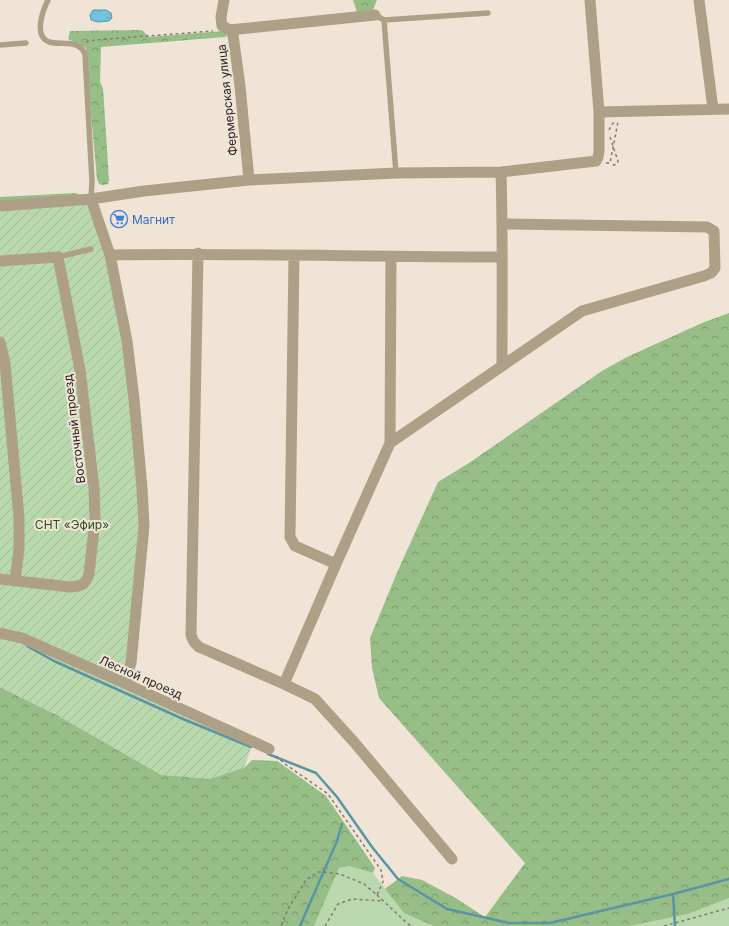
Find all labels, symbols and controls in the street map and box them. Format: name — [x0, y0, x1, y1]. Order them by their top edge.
street label: Фермерская улица — [214, 43, 240, 157]
supermarket icon: Магнит — [109, 209, 129, 229]
place label: Магнит — [132, 212, 175, 227]
street label: Восточный проезд — [60, 373, 88, 485]
park label: СНТ «Эфир» — [35, 517, 109, 532]
street label: Лесной проезд — [97, 652, 185, 702]

